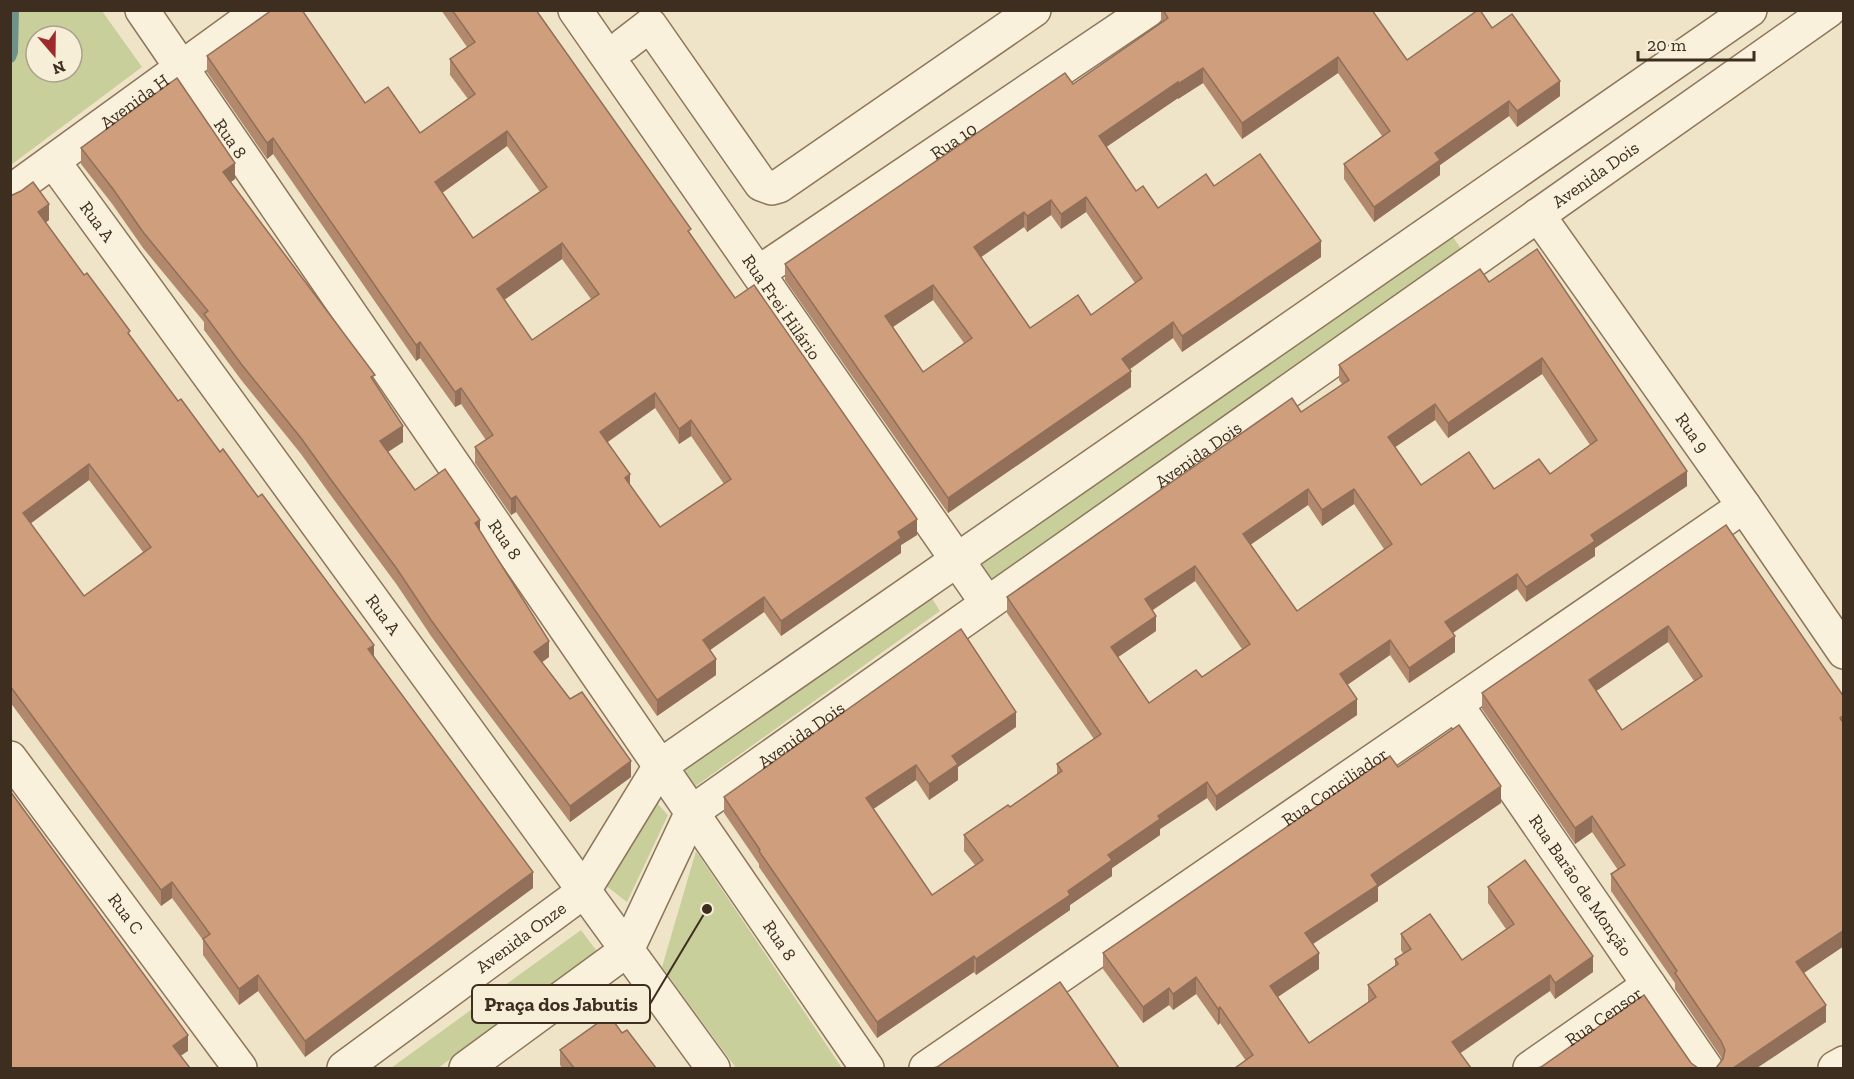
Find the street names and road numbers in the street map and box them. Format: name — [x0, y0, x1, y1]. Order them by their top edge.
street label: Avenida H — [96, 69, 173, 134]
street label: Rua 8 — [209, 114, 252, 163]
street label: Rua 10 — [926, 118, 981, 165]
street label: Avenida Dois — [1548, 136, 1643, 213]
street label: Rua A — [75, 197, 119, 247]
street label: Rua Frei Hilário — [737, 250, 826, 364]
street label: Rua 9 — [1671, 409, 1714, 457]
street label: Avenida Dois — [1151, 417, 1246, 493]
street label: Rua 8 — [483, 515, 526, 564]
street label: Rua A — [361, 590, 405, 640]
street label: Avenida Dois — [754, 697, 849, 773]
street label: Rua Conciliador — [1278, 743, 1392, 831]
street label: Rua Barão de Monção — [1524, 810, 1637, 960]
street label: Rua C — [103, 889, 148, 939]
street label: Avenida Onze — [472, 897, 571, 978]
street label: Rua 8 — [758, 916, 801, 965]
street label: Rua Censor — [1561, 982, 1647, 1051]

